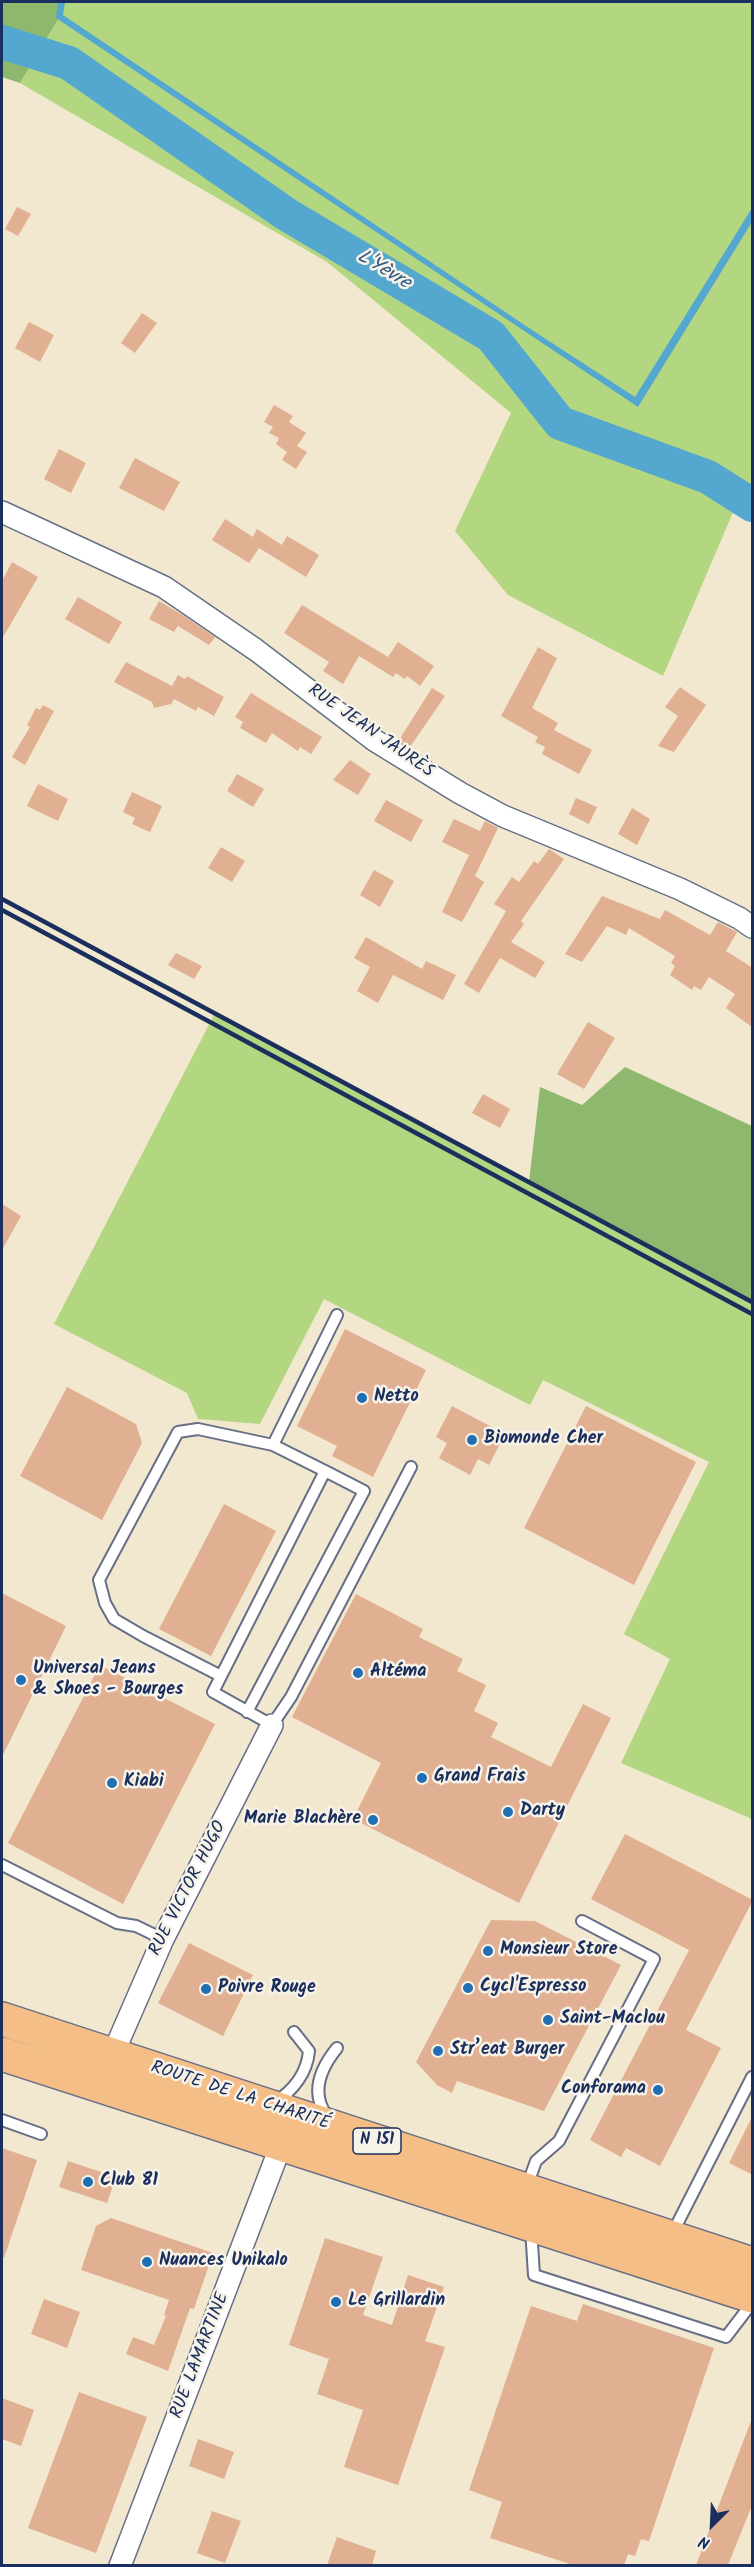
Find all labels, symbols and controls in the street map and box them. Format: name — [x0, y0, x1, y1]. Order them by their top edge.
water label: L'Yèvre — [352, 246, 414, 296]
street label: RUE JEAN JAURÈS — [303, 680, 437, 784]
place label: Netto — [374, 1387, 419, 1409]
marker: Netto — [355, 1391, 369, 1405]
place label: Biomonde Cher — [484, 1429, 603, 1451]
marker: Biomonde Cher — [465, 1433, 479, 1447]
place label: Universal Jeans & Shoes - Bourges — [33, 1659, 184, 1702]
place label: Altéma — [370, 1662, 426, 1684]
marker: Altéma — [351, 1666, 365, 1680]
marker: Universal Jeans & Shoes - Bourges — [14, 1673, 28, 1687]
place label: Grand Frais — [434, 1767, 526, 1789]
marker: Grand Frais — [415, 1771, 429, 1785]
place label: Kiabi — [124, 1772, 164, 1794]
marker: Kiabi — [105, 1776, 119, 1790]
place label: Darty — [520, 1801, 565, 1823]
marker: Darty — [501, 1805, 515, 1819]
place label: Marie Blachère — [244, 1809, 361, 1831]
marker: Marie Blachère — [366, 1813, 380, 1827]
street label: RUE VICTOR HUGO — [146, 1818, 232, 1960]
place label: Monsieur Store — [500, 1940, 617, 1962]
marker: Monsieur Store — [481, 1944, 495, 1958]
place label: Cycl'Espresso — [480, 1977, 586, 1999]
place label: Poivre Rouge — [218, 1978, 316, 2000]
marker: Cycl'Espresso — [461, 1981, 475, 1995]
marker: Poivre Rouge — [199, 1982, 213, 1996]
place label: Saint-Maclou — [560, 2009, 665, 2031]
marker: Saint-Maclou — [541, 2013, 555, 2027]
place label: Str’eat Burger — [450, 2040, 564, 2062]
marker: Str’eat Burger — [431, 2044, 445, 2058]
street label: ROUTE DE LA CHARITÉ — [148, 2058, 332, 2136]
place label: Conforama — [561, 2079, 646, 2101]
marker: Conforama — [651, 2083, 665, 2097]
road number: N 151 — [353, 2128, 401, 2154]
place label: Club 81 — [100, 2171, 158, 2193]
marker: Club 81 — [81, 2175, 95, 2189]
place label: Nuances Unikalo — [159, 2251, 288, 2273]
marker: Nuances Unikalo — [140, 2255, 154, 2269]
street label: RUE LAMARTINE — [167, 2290, 235, 2422]
place label: Le Grillardin — [348, 2291, 445, 2313]
marker: Le Grillardin — [329, 2295, 343, 2309]
north arrow — [682, 2495, 742, 2555]
text: N — [695, 2528, 714, 2555]

